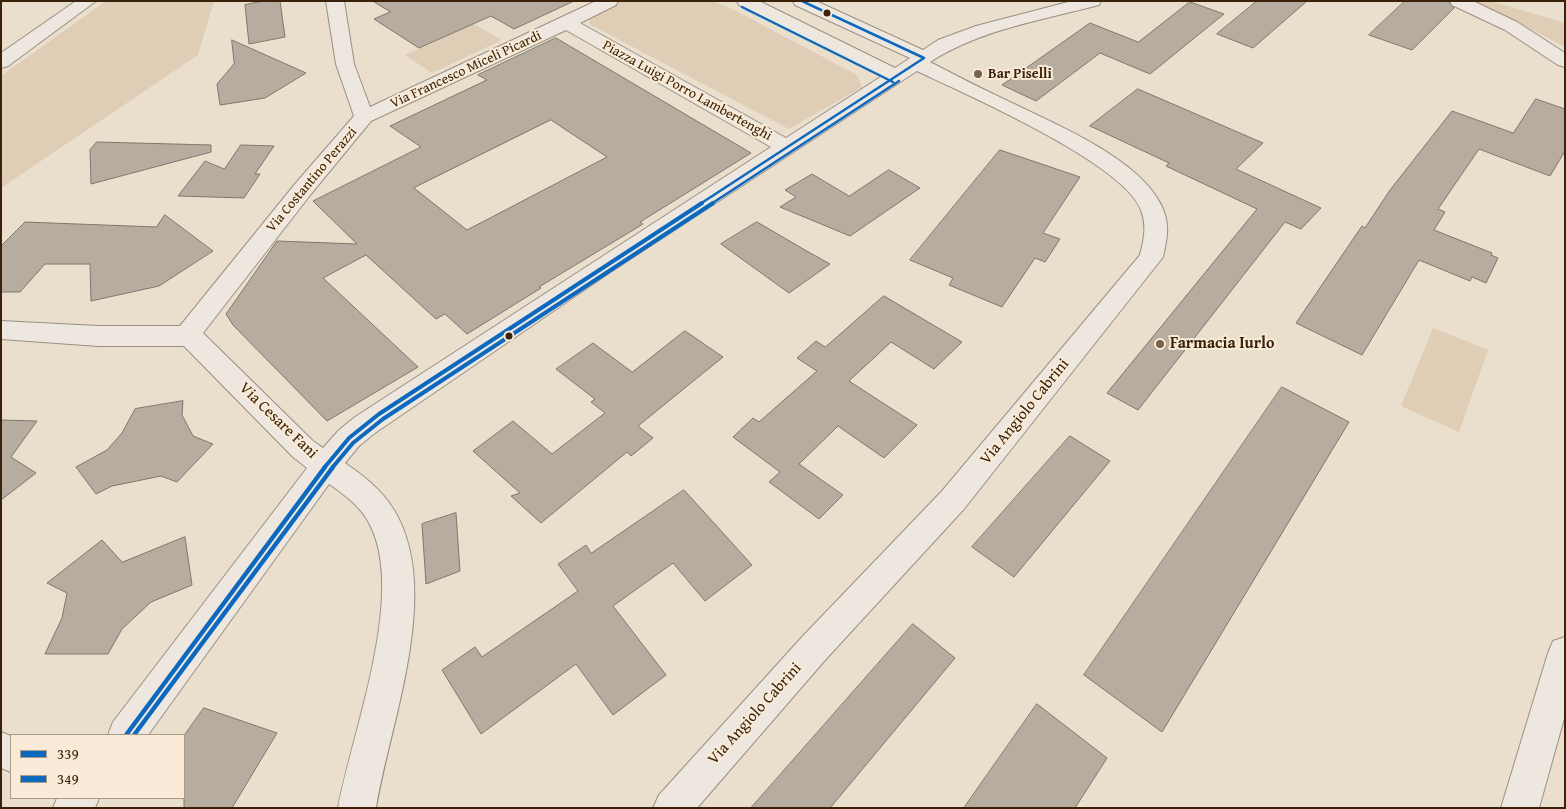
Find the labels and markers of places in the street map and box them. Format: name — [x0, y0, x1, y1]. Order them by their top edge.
unlabelled marker — [822, 8, 832, 18]
place label: Bar Piselli — [988, 66, 1052, 82]
marker: Bar Piselli — [972, 68, 984, 80]
unlabelled marker — [504, 331, 514, 341]
place label: Farmacia Iurlo — [1170, 334, 1275, 354]
marker: Farmacia Iurlo — [1154, 338, 1166, 350]

